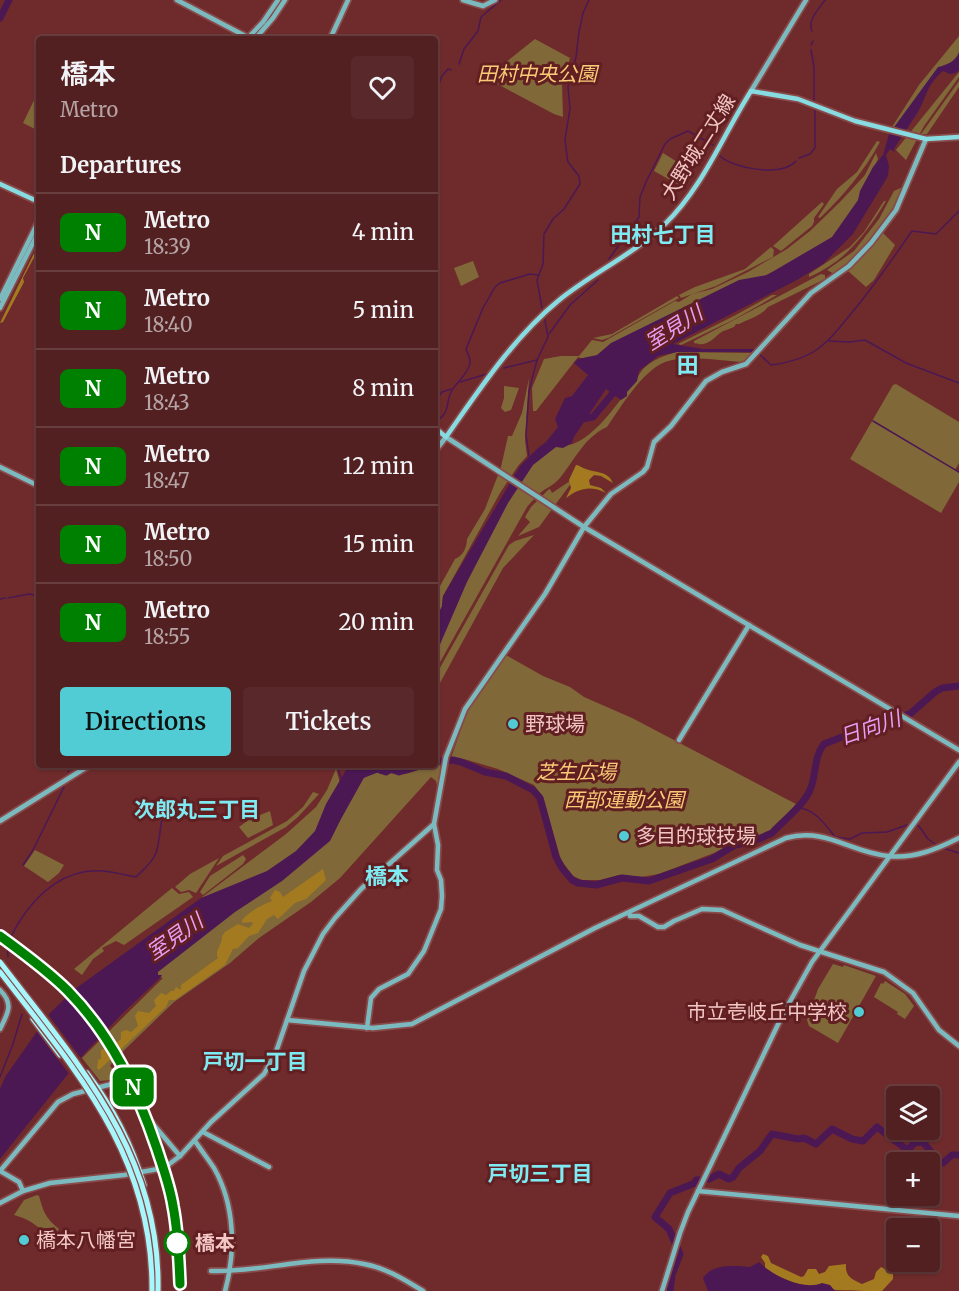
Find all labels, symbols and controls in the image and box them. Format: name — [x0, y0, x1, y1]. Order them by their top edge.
text: 橋本 — [60, 56, 116, 92]
button: heart — [351, 56, 414, 119]
park label: 田村中央公園 — [477, 61, 600, 86]
street label: 大野城二丈線 — [655, 89, 740, 204]
text: Metro — [60, 97, 118, 122]
text: Departures — [60, 151, 182, 179]
text: Metro — [144, 206, 210, 234]
text: 4 min — [352, 218, 414, 246]
text: N — [85, 219, 101, 246]
district label: 田村七丁目 — [611, 221, 716, 248]
text: 18:39 — [144, 234, 191, 259]
text: Metro — [144, 284, 210, 312]
text: 5 min — [352, 296, 414, 324]
text: N — [85, 297, 101, 324]
water label: 室見川 — [640, 298, 709, 356]
text: 18:40 — [144, 312, 193, 337]
district label: 田 — [677, 351, 699, 379]
text: Metro — [144, 362, 210, 390]
text: 8 min — [352, 374, 414, 402]
text: N — [85, 375, 101, 402]
text: 18:43 — [144, 390, 190, 415]
text: Metro — [144, 440, 210, 468]
text: 12 min — [343, 452, 414, 480]
text: N — [85, 453, 101, 480]
text: 18:47 — [144, 468, 189, 493]
text: Metro — [144, 518, 210, 546]
text: 15 min — [343, 530, 414, 558]
text: N — [85, 531, 101, 558]
text: 18:50 — [144, 546, 192, 571]
text: Metro — [144, 596, 210, 624]
text: 20 min — [338, 608, 414, 636]
text: N — [85, 609, 101, 636]
text: 18:55 — [144, 624, 190, 649]
button: Directions — [60, 687, 231, 756]
button: Tickets — [243, 687, 414, 756]
water label: 日向川 — [836, 704, 906, 751]
place label: 野球場 — [525, 711, 585, 736]
marker: 野球場 — [506, 717, 520, 731]
park label: 芝生広場 — [536, 759, 618, 784]
park label: 西部運動公園 — [564, 787, 687, 812]
district label: 次郎丸三丁目 — [134, 796, 260, 823]
place label: 多目的球技場 — [636, 823, 756, 848]
marker: 多目的球技場 — [617, 829, 631, 843]
district label: 橋本 — [365, 862, 409, 890]
water label: 室見川 — [141, 906, 210, 966]
place label: 市立壱岐丘中学校 — [687, 999, 847, 1024]
marker: 市立壱岐丘中学校 — [852, 1005, 866, 1019]
district label: 戸切一丁目 — [203, 1048, 308, 1075]
line badge: N — [114, 1068, 152, 1106]
text: N — [125, 1074, 141, 1101]
map controls — [886, 1086, 940, 1272]
button: layers — [886, 1086, 940, 1140]
button: + — [886, 1152, 940, 1206]
district label: 戸切三丁目 — [488, 1160, 593, 1187]
button: − — [886, 1218, 940, 1272]
place label: 橋本八幡宮 — [36, 1227, 136, 1252]
marker: 橋本 — [164, 1230, 190, 1256]
place label: 橋本 — [195, 1230, 235, 1255]
marker: 橋本八幡宮 — [17, 1233, 31, 1247]

